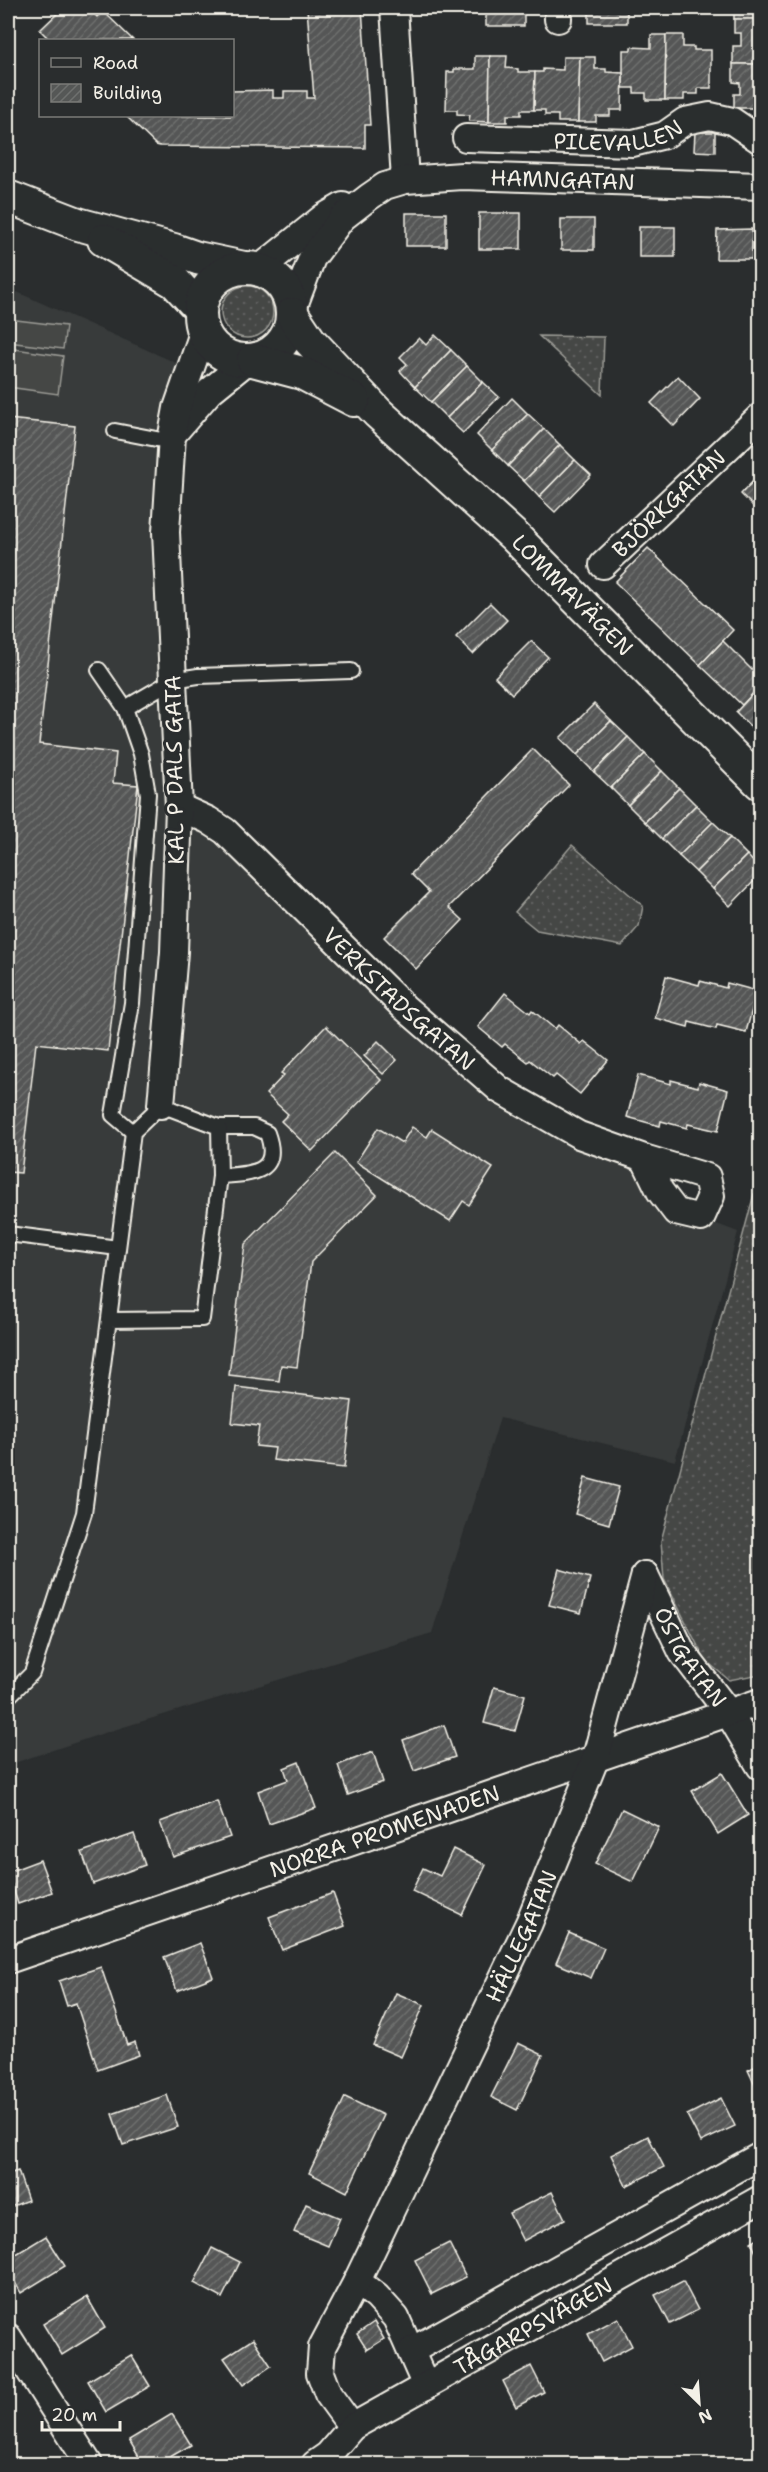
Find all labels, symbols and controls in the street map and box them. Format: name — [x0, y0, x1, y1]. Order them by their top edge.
legend — [39, 39, 234, 117]
text: Road — [93, 51, 138, 75]
text: Building — [93, 81, 162, 105]
street label: PILEVALLEN — [553, 113, 689, 158]
street label: HAMNGATAN — [490, 163, 635, 197]
street label: BJÖRKGATAN — [606, 443, 732, 564]
street label: LOMMAVÄGEN — [505, 528, 639, 662]
street label: KAL P DALS GATA — [158, 675, 191, 865]
street label: VERKSTADSGATAN — [316, 921, 481, 1077]
street label: ÖSTGATAN — [647, 1602, 733, 1713]
street label: NORRA PROMENADEN — [266, 1778, 504, 1884]
street label: HÄLLEGATAN — [479, 1866, 564, 2007]
street label: TÅGARPSVÄGEN — [449, 2270, 618, 2382]
north arrow — [669, 2373, 729, 2433]
scale bar — [42, 2394, 120, 2432]
text: 20 m — [51, 2403, 97, 2427]
text: N — [695, 2404, 715, 2428]

